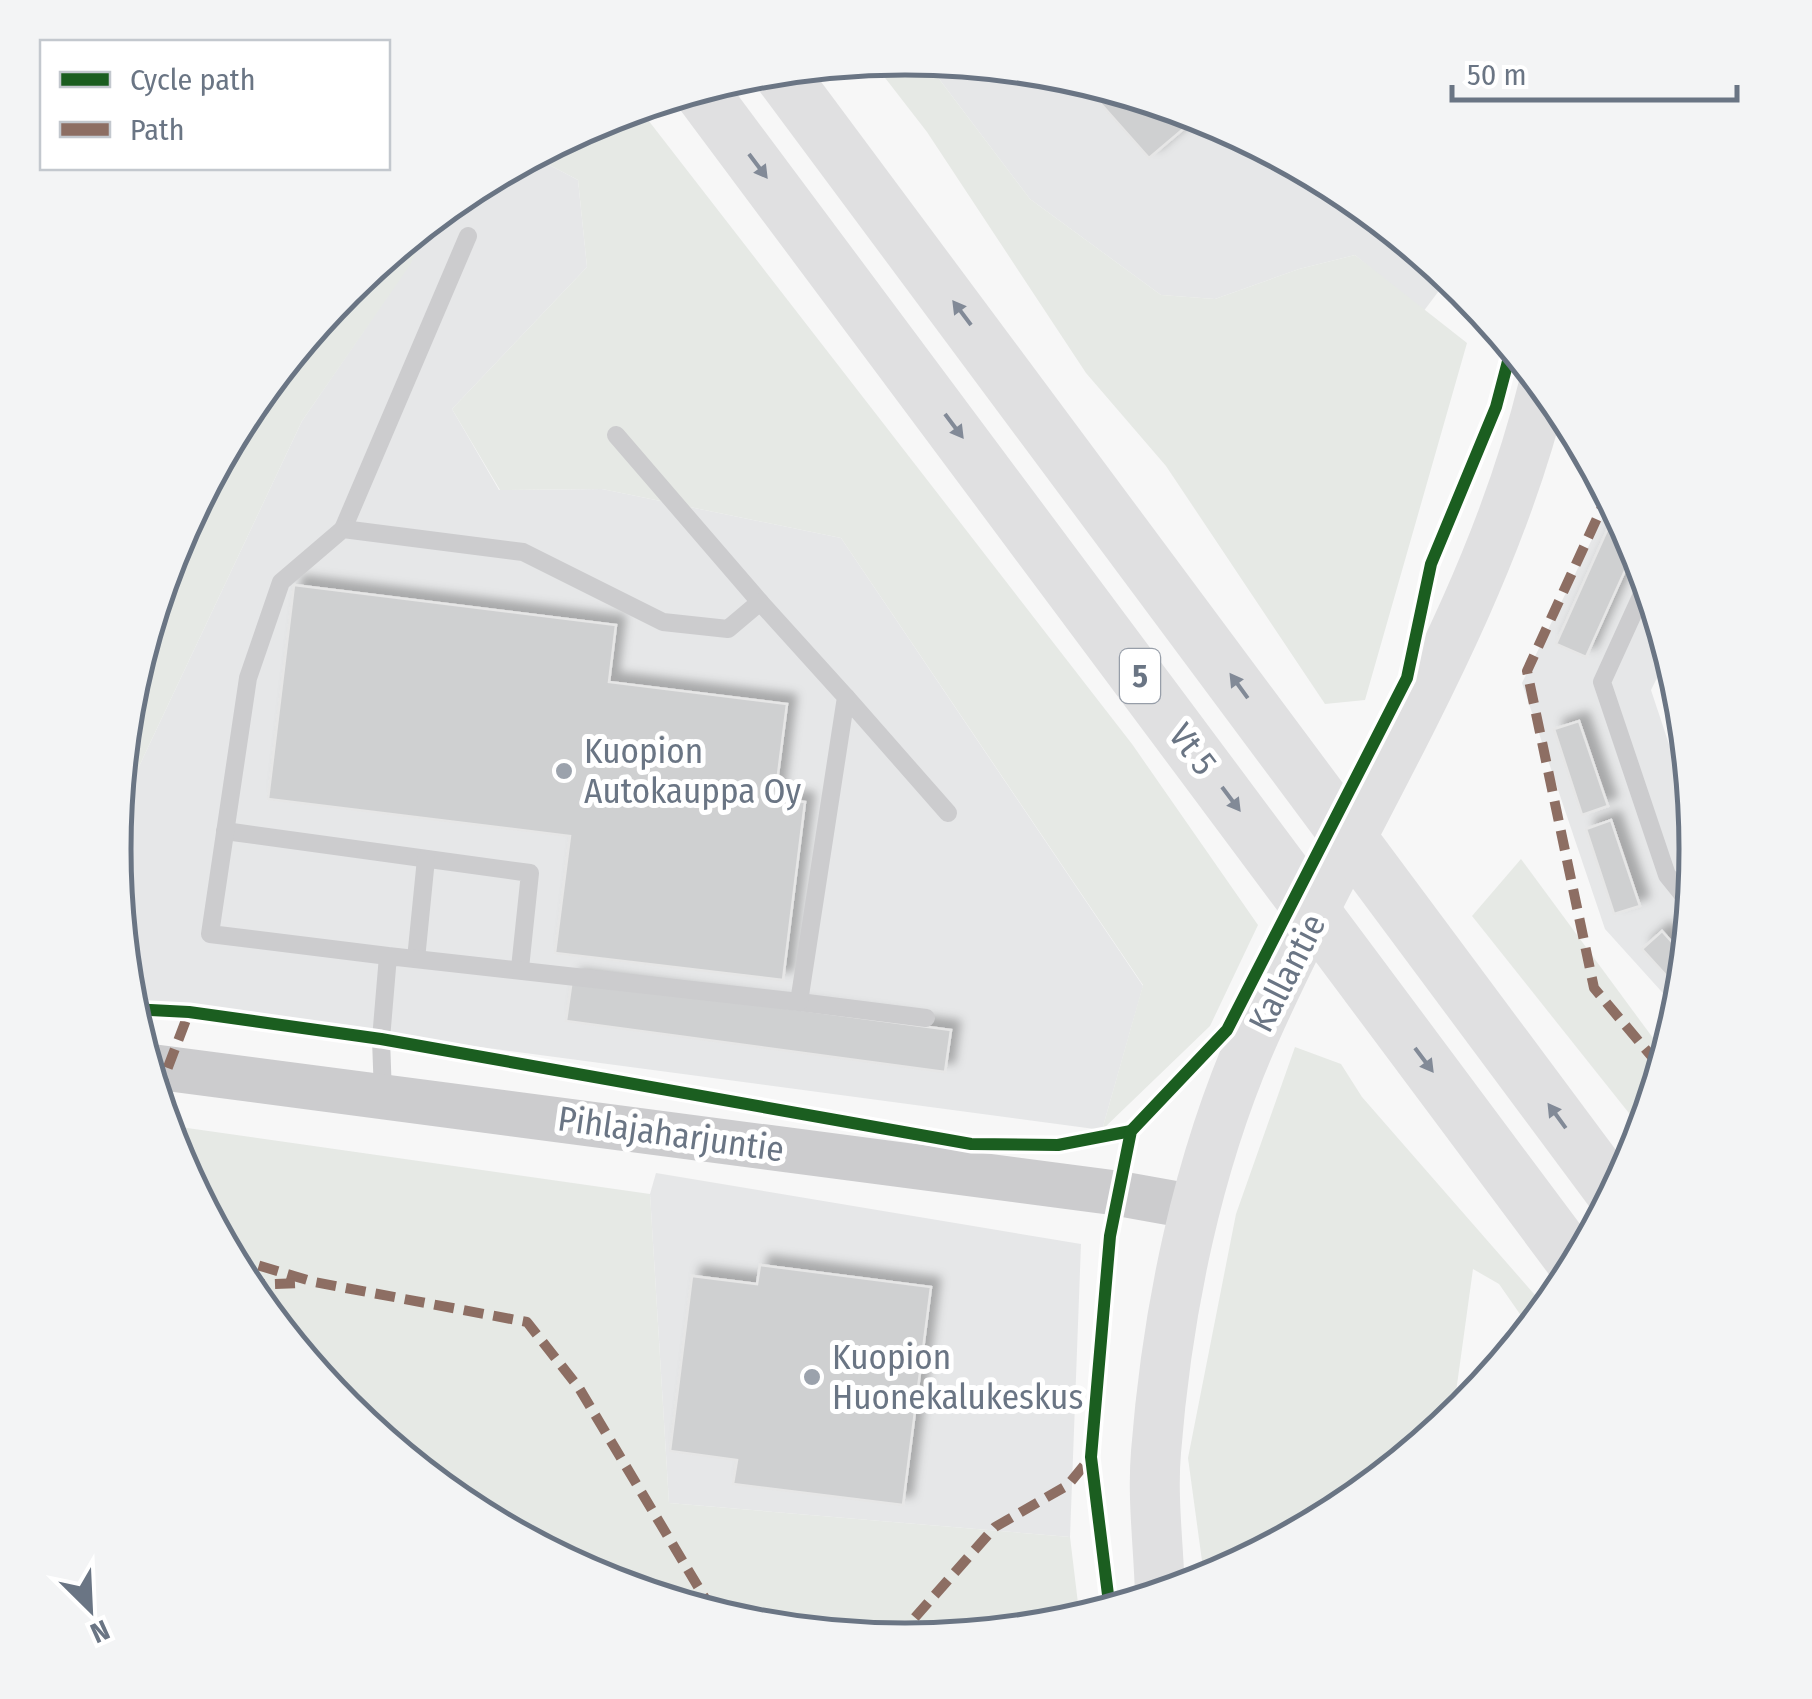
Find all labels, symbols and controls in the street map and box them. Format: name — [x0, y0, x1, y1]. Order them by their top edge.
legend — [40, 40, 390, 170]
scale bar — [1452, 40, 1737, 102]
text: 50 m — [1467, 57, 1527, 93]
text: Cycle path — [130, 62, 256, 98]
text: Path — [130, 112, 184, 148]
one-way arrow — [747, 153, 767, 179]
one-way arrow — [952, 300, 972, 326]
one-way arrow — [943, 413, 963, 439]
road number: 5 — [1120, 649, 1160, 703]
one-way arrow — [1230, 673, 1250, 699]
street label: Vt 5 — [1160, 715, 1226, 783]
place label: Kuopion Autokauppa Oy — [584, 730, 802, 812]
marker: Kuopion Autokauppa Oy — [553, 760, 575, 782]
one-way arrow — [1220, 786, 1240, 812]
street label: Kallantie — [1240, 907, 1334, 1039]
one-way arrow — [1414, 1047, 1434, 1073]
street label: Pihlajaharjuntie — [555, 1097, 787, 1171]
one-way arrow — [1548, 1103, 1568, 1130]
place label: Kuopion Huonekalukeskus — [832, 1336, 1083, 1418]
marker: Kuopion Huonekalukeskus — [801, 1366, 823, 1388]
north arrow — [40, 1559, 140, 1659]
text: N — [86, 1613, 114, 1650]

